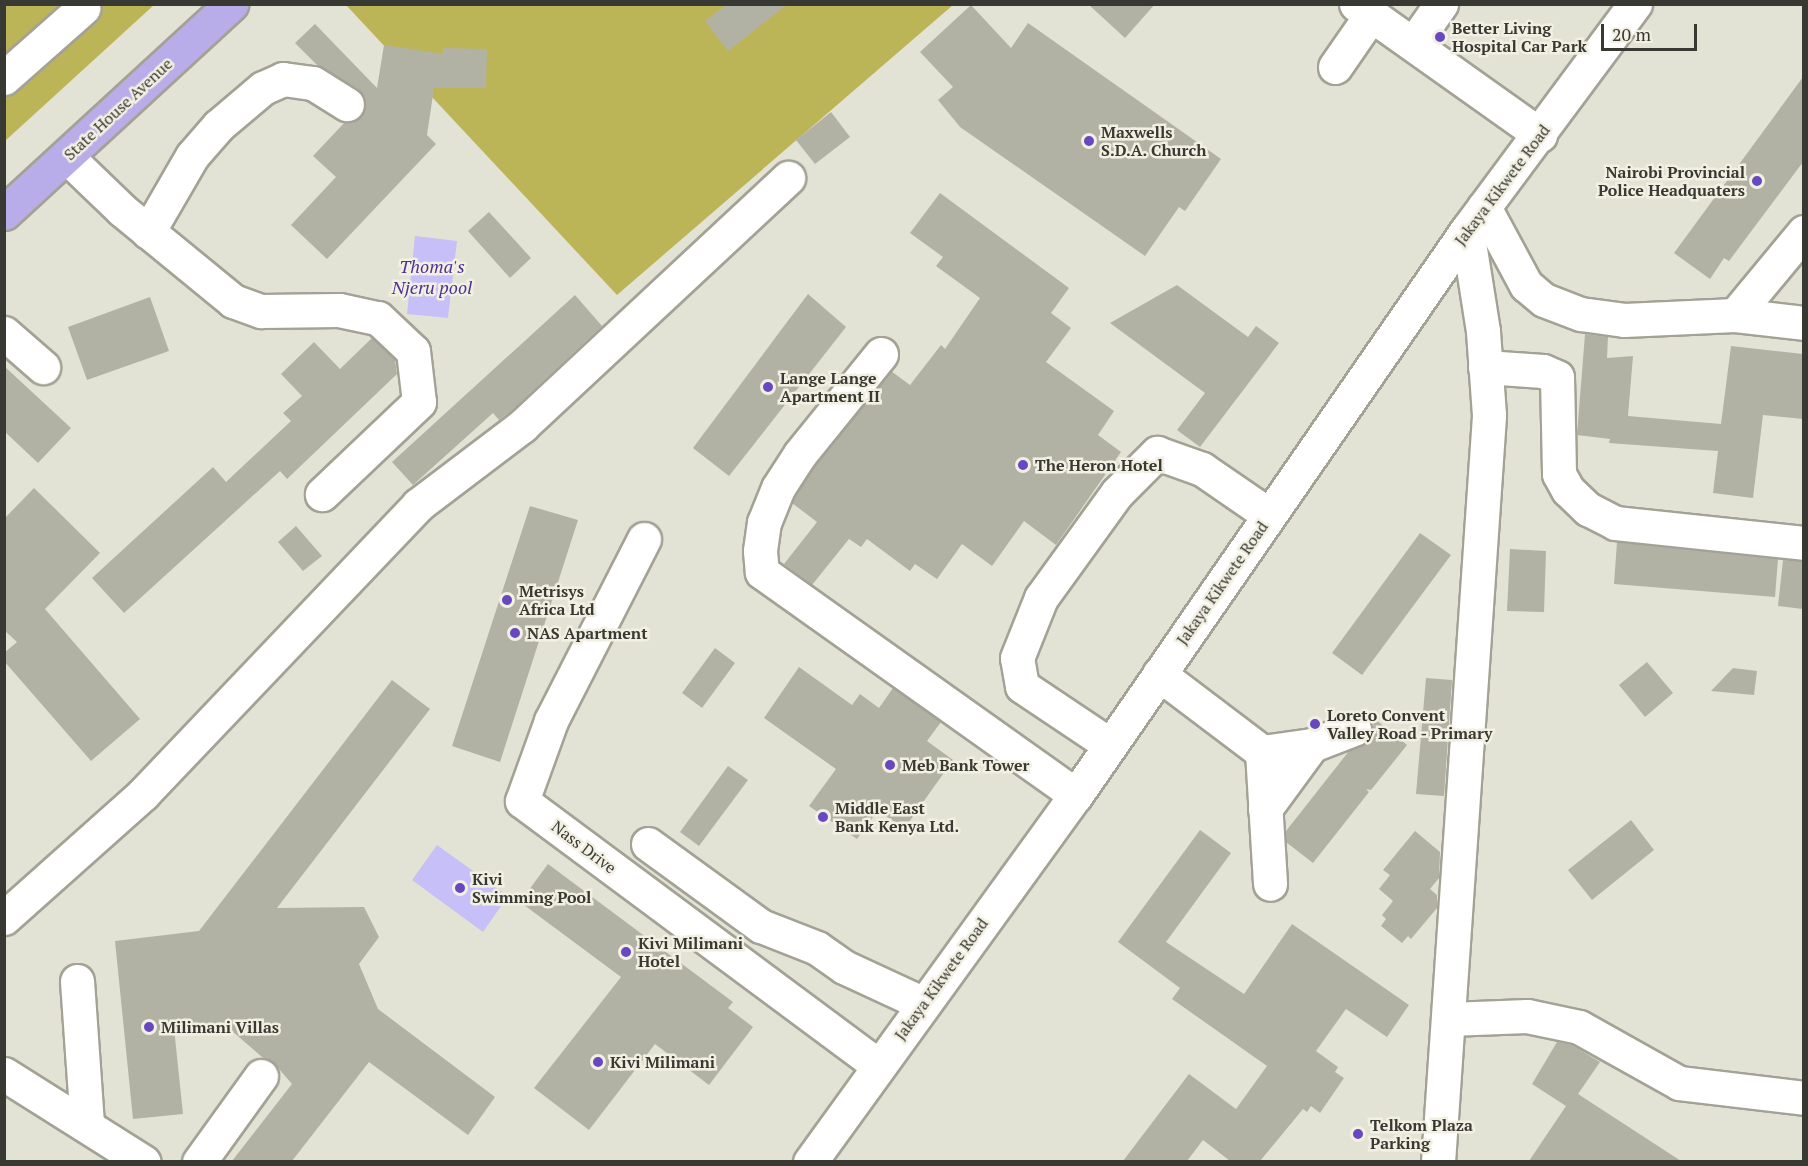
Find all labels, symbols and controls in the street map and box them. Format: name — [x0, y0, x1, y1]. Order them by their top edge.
scale bar — [1604, 12, 1700, 50]
place label: Better Living Hospital Car Park — [1452, 18, 1587, 56]
text: 20 m — [1612, 22, 1651, 46]
marker: Better Living Hospital Car Park — [1433, 30, 1447, 44]
street label: State House Avenue — [60, 54, 176, 164]
street label: Jakaya Kikwete Road — [1450, 121, 1554, 249]
place label: Maxwells S.D.A. Church — [1101, 122, 1207, 160]
marker: Maxwells S.D.A. Church — [1082, 134, 1096, 148]
place label: Nairobi Provincial Police Headquaters — [1598, 162, 1745, 200]
marker: Nairobi Provincial Police Headquaters — [1750, 174, 1764, 188]
water label: Thoma's Njeru pool — [392, 256, 472, 298]
place label: Lange Lange Apartment II — [780, 368, 880, 406]
marker: Lange Lange Apartment II — [761, 380, 775, 394]
place label: The Heron Hotel — [1035, 455, 1163, 475]
marker: The Heron Hotel — [1016, 458, 1030, 472]
street label: Jakaya Kikwete Road — [1172, 518, 1272, 648]
place label: Metrisys Africa Ltd — [519, 581, 595, 619]
marker: Metrisys Africa Ltd — [500, 593, 514, 607]
place label: NAS Apartment — [527, 623, 648, 643]
marker: NAS Apartment — [508, 626, 522, 640]
place label: Loreto Convent Valley Road - Primary — [1327, 705, 1494, 743]
marker: Loreto Convent Valley Road - Primary — [1308, 717, 1322, 731]
place label: Meb Bank Tower — [902, 755, 1029, 775]
marker: Meb Bank Tower — [883, 758, 897, 772]
place label: Middle East Bank Kenya Ltd. — [835, 798, 959, 836]
marker: Middle East Bank Kenya Ltd. — [816, 810, 830, 824]
street label: Nass Drive — [548, 817, 620, 877]
place label: Kivi Swimming Pool — [472, 869, 591, 907]
marker: Kivi Swimming Pool — [453, 881, 467, 895]
street label: Jakaya Kikwete Road — [890, 914, 992, 1044]
place label: Kivi Milimani Hotel — [638, 933, 743, 971]
marker: Kivi Milimani Hotel — [619, 945, 633, 959]
place label: Milimani Villas — [161, 1017, 279, 1037]
marker: Milimani Villas — [142, 1020, 156, 1034]
place label: Kivi Milimani — [610, 1052, 715, 1072]
marker: Kivi Milimani — [591, 1055, 605, 1069]
place label: Telkom Plaza Parking — [1370, 1115, 1473, 1153]
marker: Telkom Plaza Parking — [1351, 1127, 1365, 1141]

